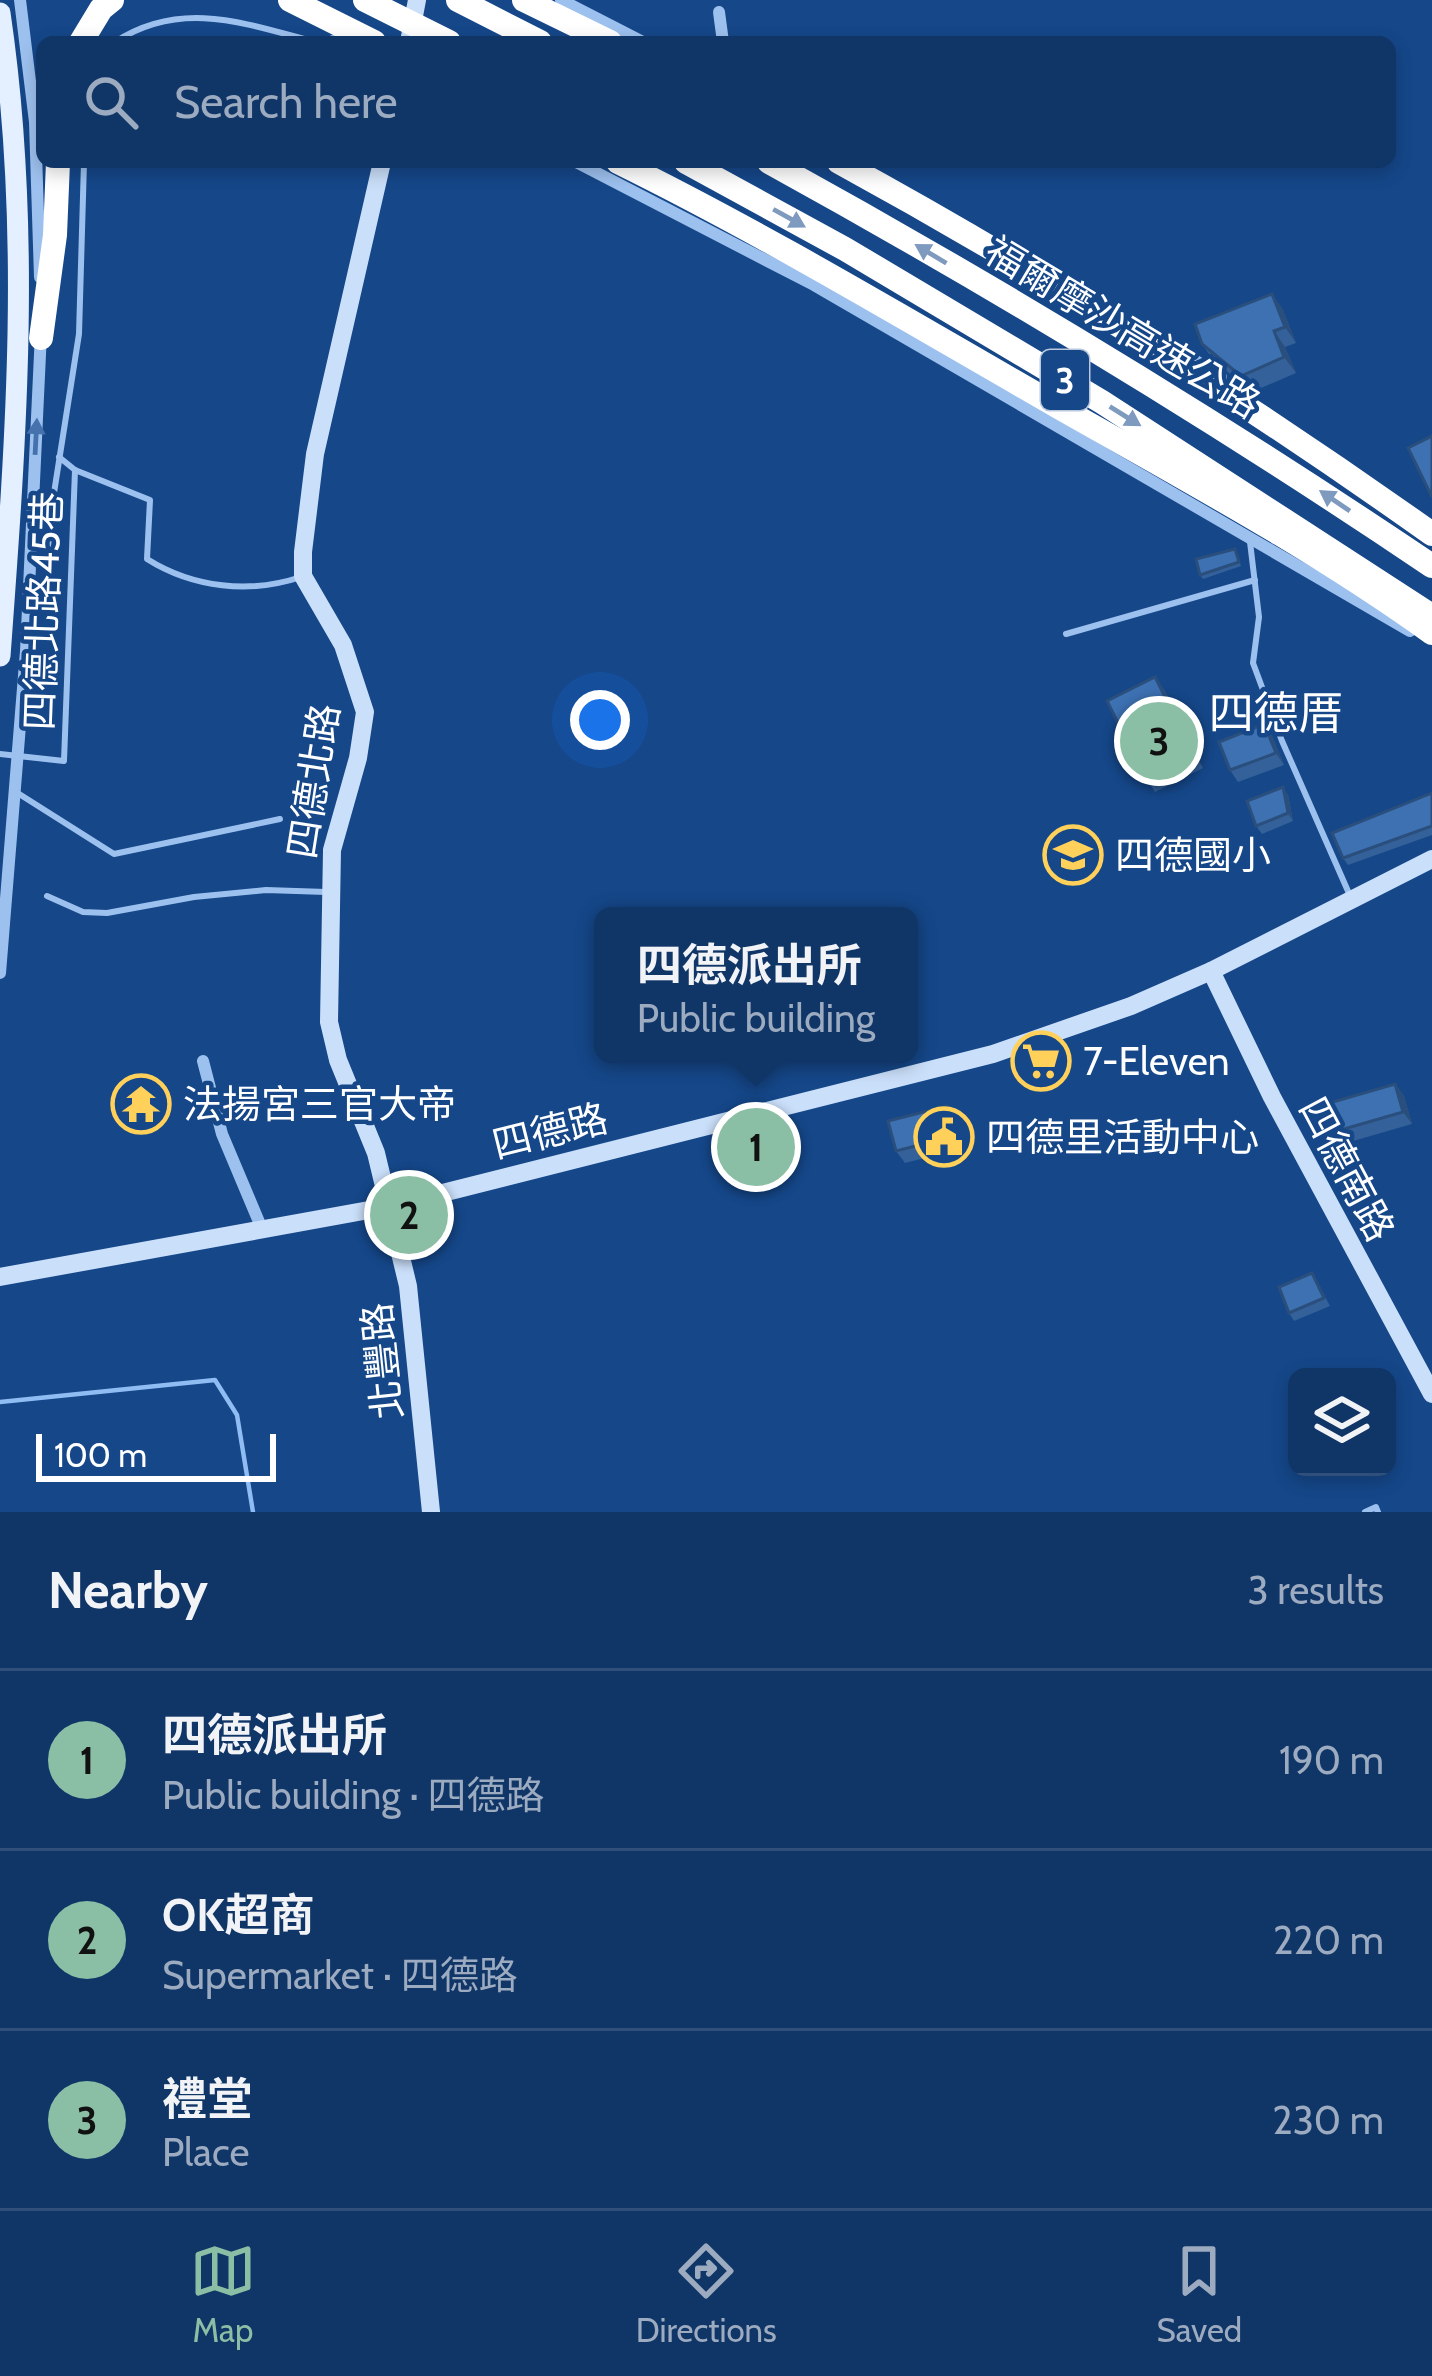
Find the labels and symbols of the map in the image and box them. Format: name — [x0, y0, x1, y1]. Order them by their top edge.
one-way arrow — [772, 207, 806, 228]
street label: 福爾摩沙高速公路 — [977, 226, 1269, 428]
one-way arrow — [914, 244, 947, 265]
road number: 3 — [1041, 350, 1089, 410]
one-way arrow — [1108, 405, 1142, 426]
one-way arrow — [27, 418, 46, 455]
one-way arrow — [1318, 490, 1351, 512]
street label: 四德北路45巷 — [15, 491, 71, 731]
district label: 四德厝 — [1208, 686, 1344, 740]
your location — [570, 690, 630, 750]
pin: 3 — [1120, 696, 1198, 786]
street label: 四德北路 — [277, 700, 349, 862]
school or university icon: 四德國小 — [1042, 824, 1104, 886]
place label: 四德國小 — [1115, 831, 1271, 879]
supermarket icon: 7-Eleven — [1010, 1030, 1072, 1092]
place label: 7-Eleven — [1083, 1037, 1230, 1085]
temple icon: 法揚宮三官大帝 — [110, 1073, 172, 1135]
place label: 法揚宮三官大帝 — [183, 1080, 456, 1128]
street label: 四德南路 — [1289, 1089, 1405, 1249]
street label: 四德路 — [487, 1094, 613, 1168]
pin: 1 — [717, 1102, 795, 1192]
public building icon: 四德里活動中心 — [913, 1106, 975, 1168]
place label: 四德里活動中心 — [986, 1113, 1259, 1161]
pin: 2 — [370, 1170, 448, 1260]
street label: 北豐路 — [352, 1300, 412, 1422]
scale bar — [36, 1428, 276, 1481]

